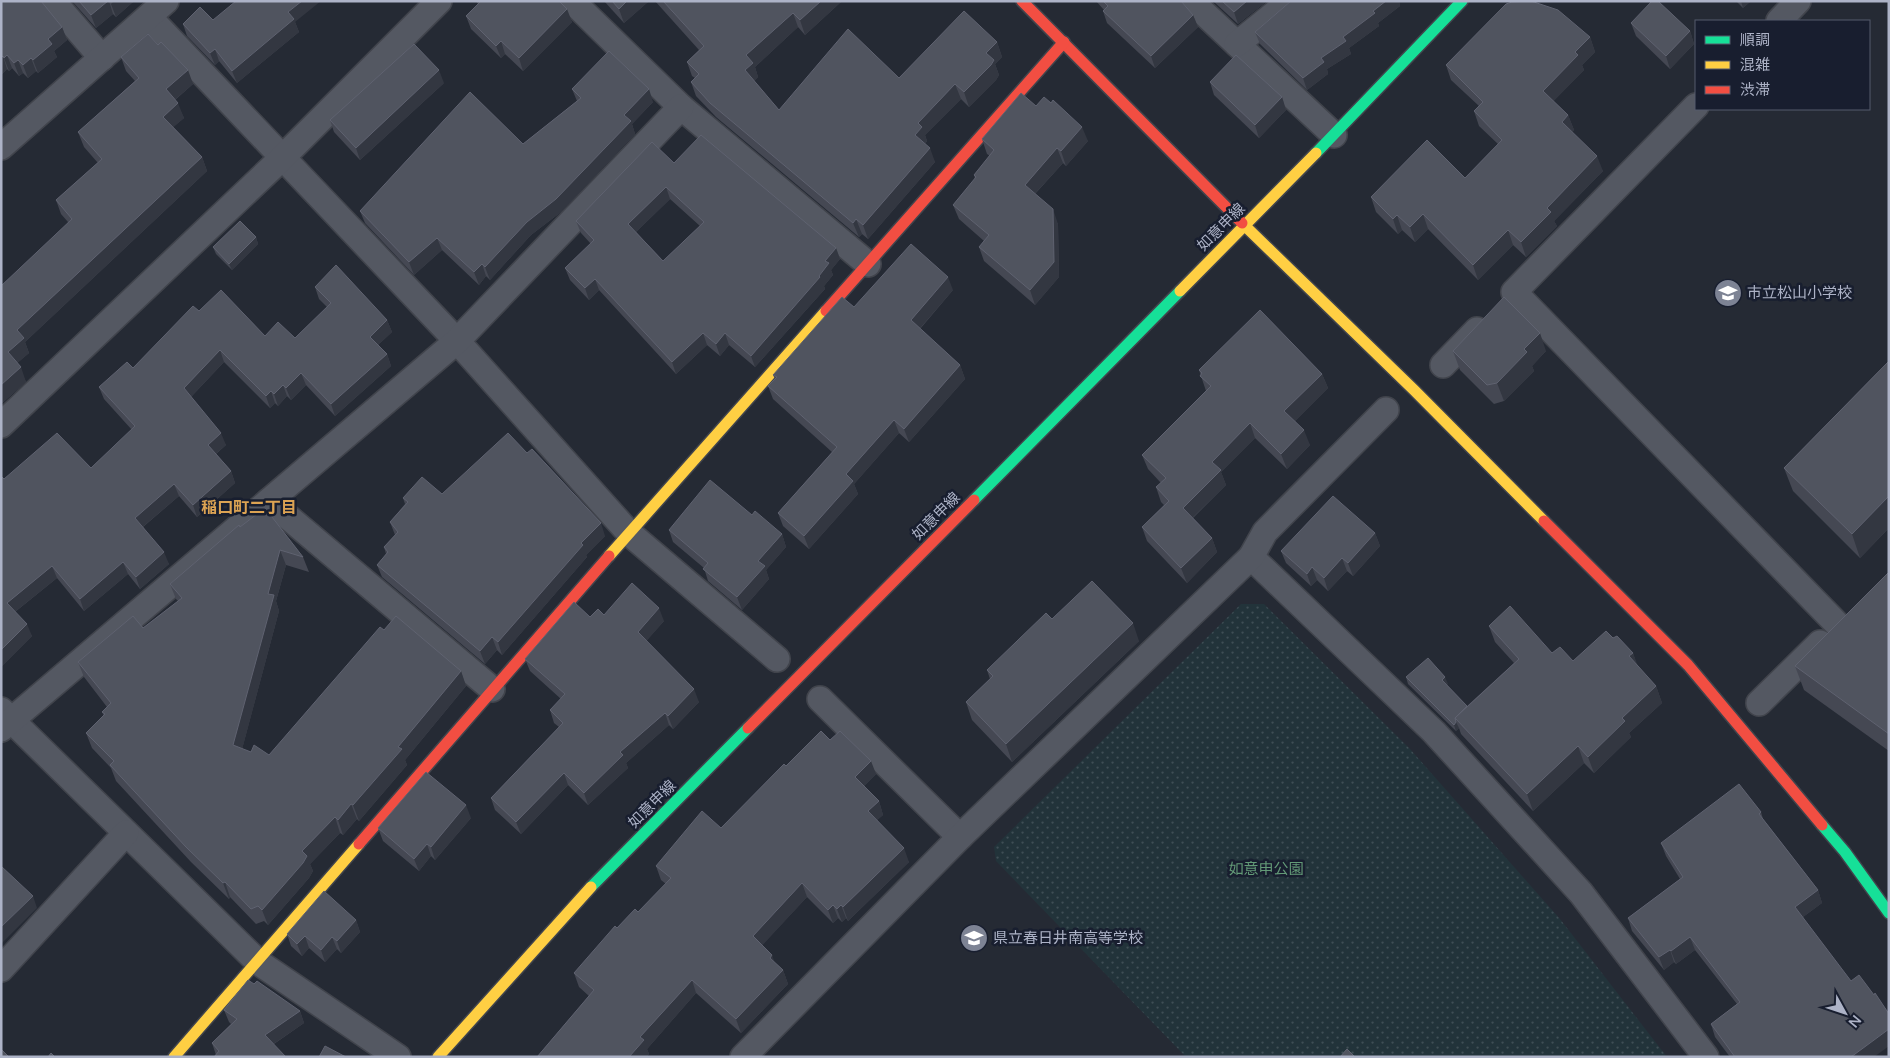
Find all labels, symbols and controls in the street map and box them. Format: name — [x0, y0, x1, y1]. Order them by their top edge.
legend — [1695, 20, 1870, 110]
text: 順調 — [1740, 30, 1770, 48]
text: 混雑 — [1740, 55, 1770, 73]
text: 渋滞 — [1740, 80, 1770, 98]
street label: 如意申線 — [1193, 199, 1248, 254]
school or university icon: 市立松山小学校 — [1713, 278, 1743, 308]
place label: 市立松山小学校 — [1747, 283, 1852, 301]
street label: 如意申線 — [908, 488, 963, 543]
district label: 稲口町二丁目 — [201, 497, 297, 516]
street label: 如意申線 — [624, 776, 679, 831]
park label: 如意申公園 — [1228, 859, 1304, 877]
school or university icon: 県立春日井南高等学校 — [959, 923, 989, 953]
place label: 県立春日井南高等学校 — [993, 928, 1143, 946]
north arrow — [1820, 988, 1870, 1038]
text: N — [1845, 1012, 1865, 1031]

